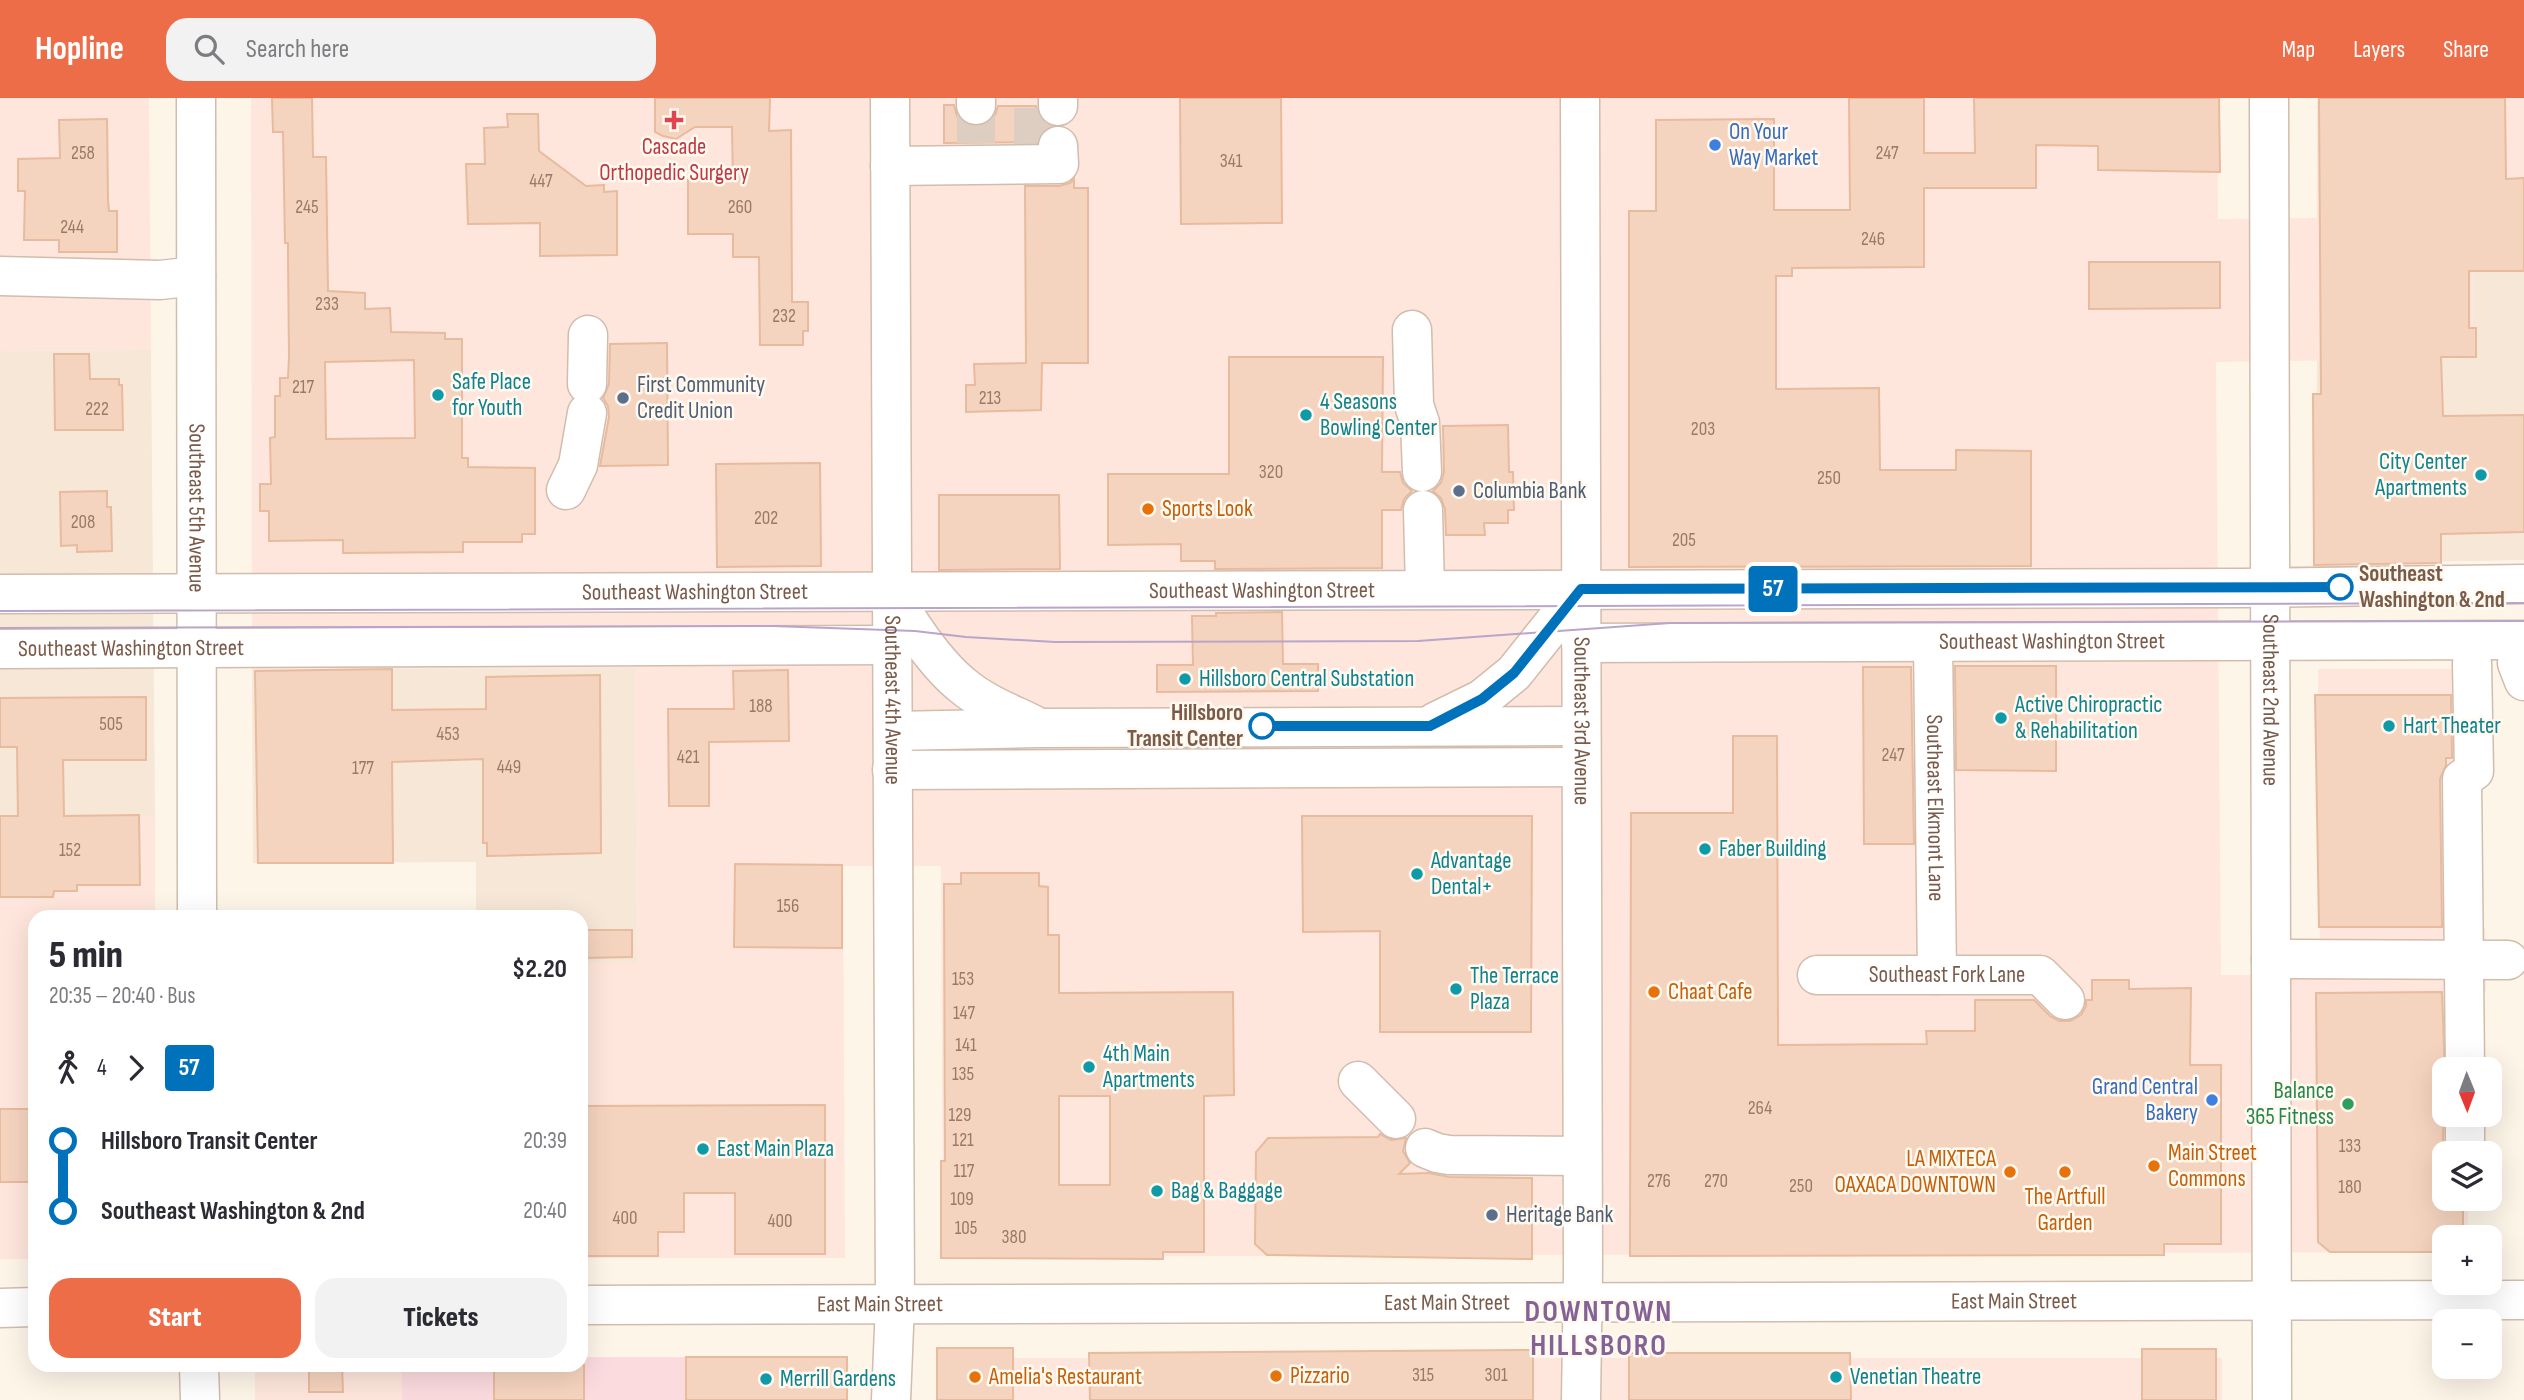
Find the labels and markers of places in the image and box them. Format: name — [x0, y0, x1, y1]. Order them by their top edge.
marker: Cascade Orthopedic Surgery — [664, 110, 684, 130]
place label: On Your Way Market — [1729, 118, 1818, 172]
place label: Cascade Orthopedic Surgery — [599, 133, 749, 187]
marker: On Your Way Market — [1707, 137, 1723, 153]
place label: Safe Place for Youth — [452, 368, 531, 422]
place label: First Community Credit Union — [637, 371, 765, 425]
marker: Safe Place for Youth — [430, 387, 446, 403]
place label: 4 Seasons Bowling Center — [1320, 388, 1438, 442]
marker: First Community Credit Union — [615, 390, 631, 406]
marker: 4 Seasons Bowling Center — [1298, 407, 1314, 423]
place label: City Center Apartments — [2374, 448, 2467, 502]
marker: City Center Apartments — [2473, 467, 2489, 483]
place label: Columbia Bank — [1473, 477, 1586, 505]
marker: Columbia Bank — [1451, 483, 1467, 499]
place label: Sports Look — [1162, 495, 1253, 523]
marker: Sports Look — [1140, 501, 1156, 517]
place label: Southeast Washington & 2nd — [2359, 560, 2505, 614]
marker: Southeast Washington & 2nd — [2327, 574, 2353, 600]
place label: Hillsboro Central Substation — [1199, 665, 1414, 693]
marker: Hillsboro Central Substation — [1177, 671, 1193, 687]
place label: Active Chiropractic & Rehabilitation — [2014, 691, 2162, 745]
place label: Hillsboro Transit Center — [1127, 699, 1243, 753]
marker: Active Chiropractic & Rehabilitation — [1993, 710, 2009, 726]
place label: Hart Theater — [2403, 712, 2501, 740]
marker: Hillsboro Transit Center — [1249, 713, 1275, 739]
marker: Hart Theater — [2381, 718, 2397, 734]
place label: Faber Building — [1719, 835, 1827, 863]
marker: Faber Building — [1697, 841, 1713, 857]
place label: Advantage Dental+ — [1430, 847, 1512, 901]
marker: Advantage Dental+ — [1409, 866, 1425, 882]
place label: The Terrace Plaza — [1470, 962, 1559, 1016]
place label: Chaat Cafe — [1668, 978, 1752, 1006]
marker: The Terrace Plaza — [1448, 981, 1464, 997]
marker: Chaat Cafe — [1646, 984, 1662, 1000]
place label: 4th Main Apartments — [1102, 1040, 1195, 1094]
marker: 4th Main Apartments — [1081, 1059, 1097, 1075]
place label: Grand Central Bakery — [2092, 1073, 2198, 1127]
place label: Balance 365 Fitness — [2246, 1077, 2334, 1131]
marker: Grand Central Bakery — [2204, 1092, 2220, 1108]
marker: Balance 365 Fitness — [2340, 1096, 2356, 1112]
place label: East Main Plaza — [717, 1135, 834, 1163]
place label: Main Street Commons — [2168, 1139, 2257, 1193]
marker: East Main Plaza — [695, 1141, 711, 1157]
place label: LA MIXTECA OAXACA DOWNTOWN — [1834, 1145, 1996, 1199]
marker: Main Street Commons — [2146, 1158, 2162, 1174]
marker: LA MIXTECA OAXACA DOWNTOWN — [2002, 1164, 2018, 1180]
marker: The Artfull Garden — [2057, 1164, 2073, 1180]
place label: Bag & Baggage — [1171, 1177, 1283, 1205]
marker: Bag & Baggage — [1149, 1183, 1165, 1199]
place label: The Artfull Garden — [2025, 1183, 2105, 1237]
place label: Heritage Bank — [1506, 1201, 1614, 1229]
marker: Heritage Bank — [1484, 1207, 1500, 1223]
place label: Pizzario — [1290, 1362, 1350, 1390]
place label: Amelia's Restaurant — [988, 1363, 1142, 1391]
place label: Venetian Theatre — [1850, 1363, 1981, 1391]
place label: Merrill Gardens — [780, 1365, 896, 1393]
marker: Pizzario — [1268, 1368, 1284, 1384]
marker: Amelia's Restaurant — [967, 1369, 983, 1385]
marker: Venetian Theatre — [1828, 1369, 1844, 1385]
marker: Merrill Gardens — [758, 1371, 774, 1387]

